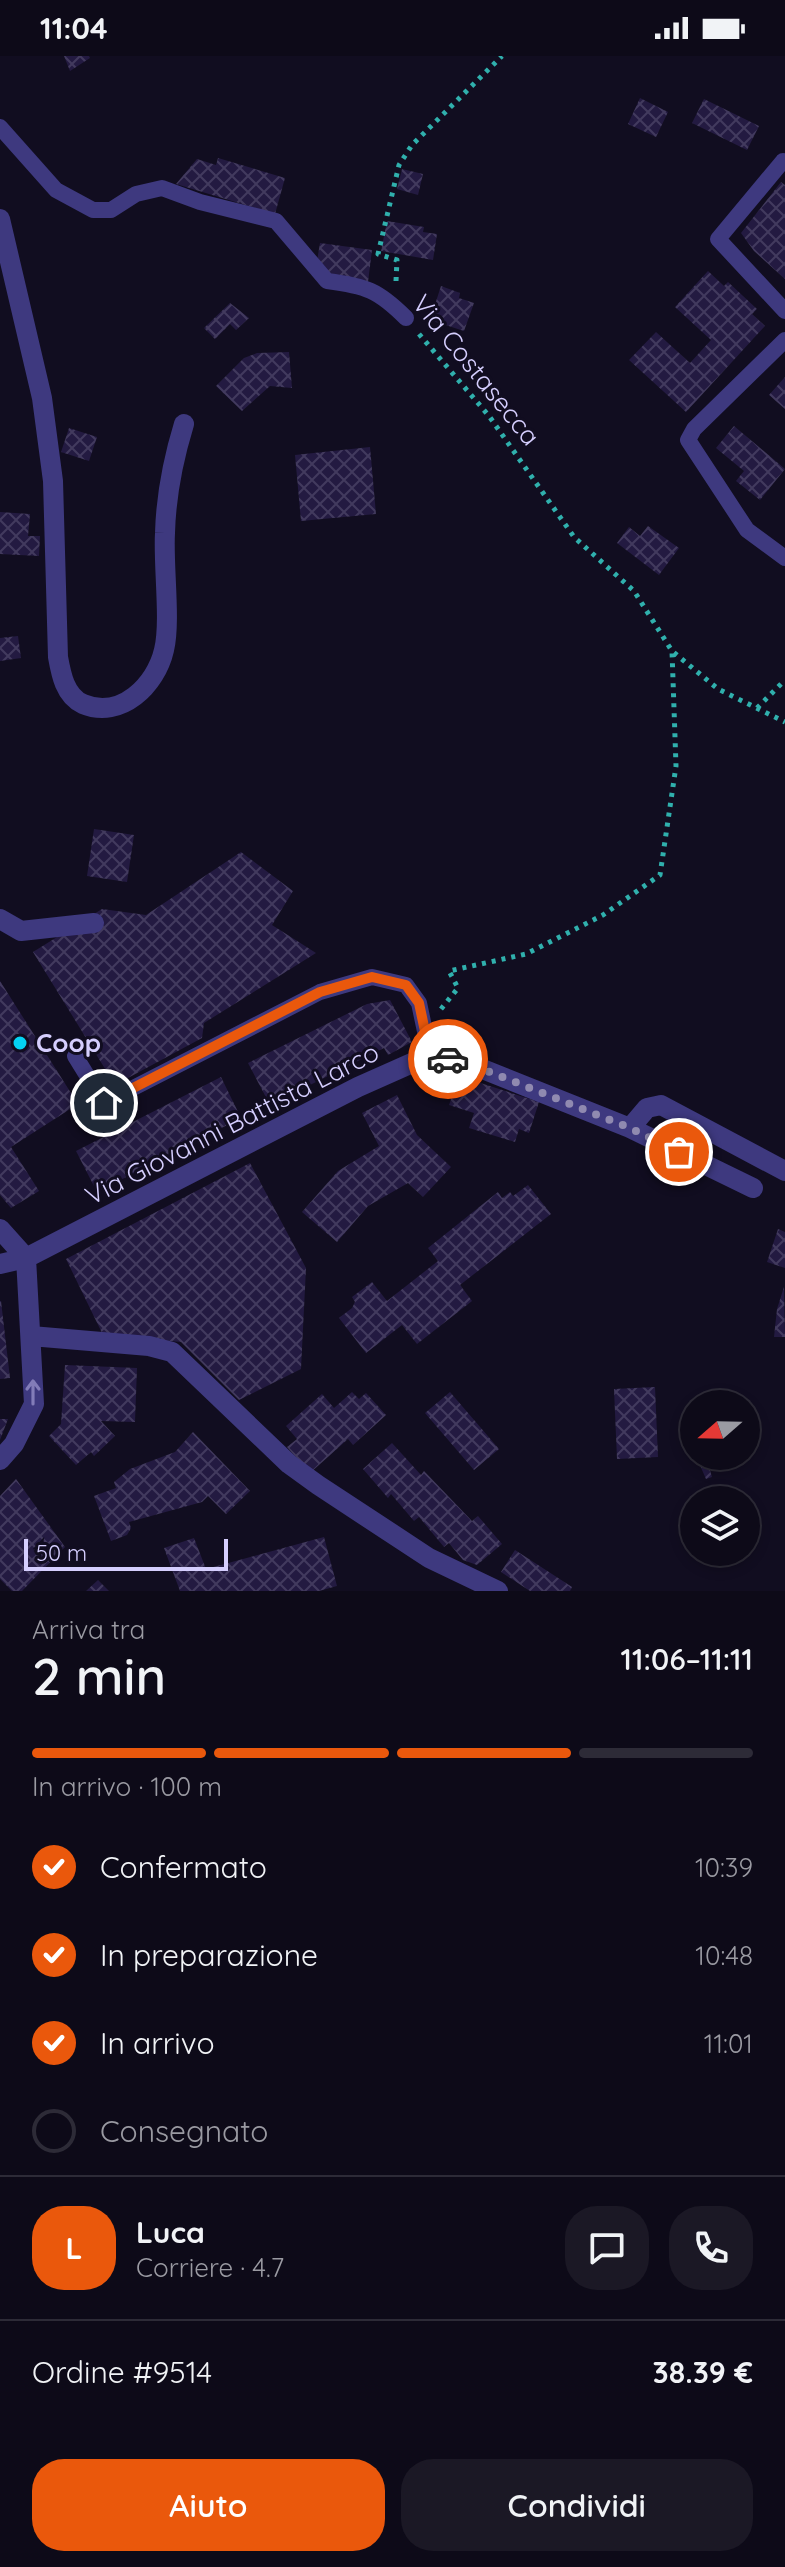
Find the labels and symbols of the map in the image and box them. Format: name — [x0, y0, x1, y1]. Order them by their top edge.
street label: Via Costasecca — [405, 288, 547, 452]
courier — [408, 1019, 488, 1099]
place label: Coop — [36, 1026, 101, 1059]
marker: Coop — [11, 1034, 29, 1052]
street label: Via Giovanni Battista Larco — [79, 1035, 384, 1212]
pin — [70, 1069, 138, 1137]
pin — [645, 1118, 713, 1186]
one-way arrow — [25, 1380, 41, 1406]
north arrow — [680, 1390, 760, 1470]
scale bar — [24, 1535, 228, 1571]

